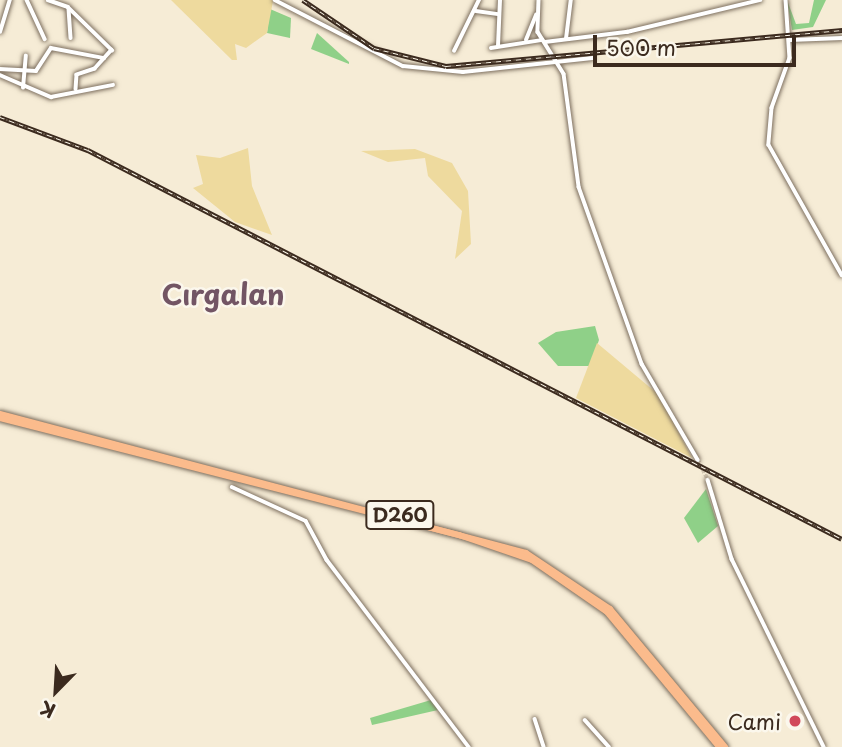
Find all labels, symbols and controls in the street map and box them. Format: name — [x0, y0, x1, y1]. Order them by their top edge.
scale bar — [597, 21, 800, 65]
text: 500 m — [606, 31, 676, 63]
district label: Cırgalan — [161, 277, 285, 311]
road number: D260 — [365, 500, 435, 530]
north arrow — [21, 656, 91, 726]
text: K — [35, 695, 60, 726]
place label: Cami — [728, 708, 781, 734]
marker: Cami — [787, 713, 803, 729]

